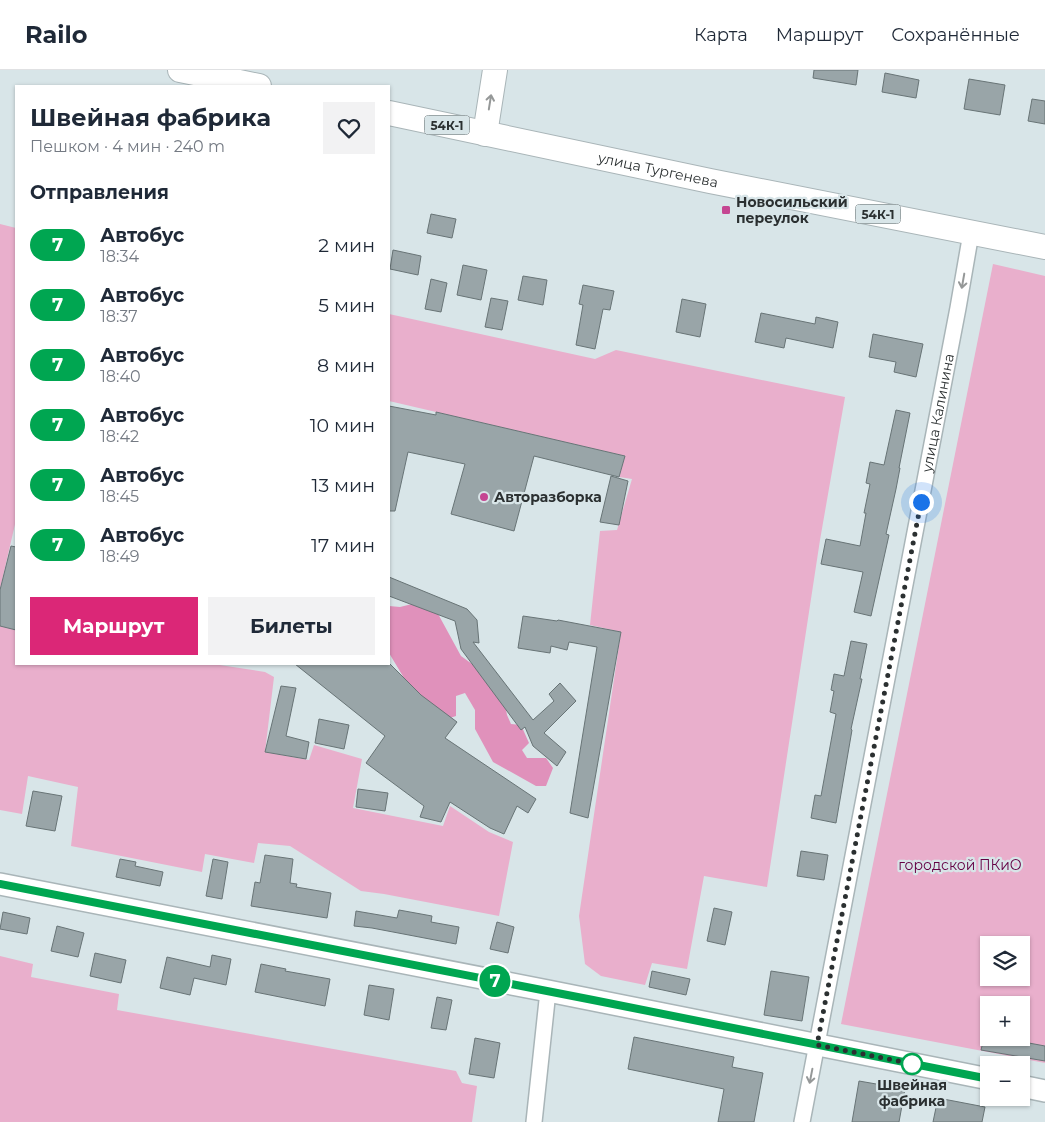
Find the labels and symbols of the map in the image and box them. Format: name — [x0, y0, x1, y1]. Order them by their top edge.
one-way arrow — [486, 94, 496, 110]
road number: 54К-1 — [424, 116, 470, 134]
street label: улица Тургенева — [595, 148, 720, 191]
place label: Новосильский переулок — [736, 193, 848, 227]
marker: Новосильский переулок — [720, 204, 732, 216]
road number: 54К-1 — [856, 204, 900, 224]
one-way arrow — [957, 272, 967, 288]
street label: улица Калинина — [918, 352, 958, 475]
place label: Авторазборка — [494, 488, 602, 506]
your location — [909, 490, 934, 515]
marker: Авторазборка — [478, 491, 490, 503]
park label: городской ПКиО — [898, 856, 1022, 874]
line badge: 7 — [479, 965, 511, 997]
marker: Швейная фабрика — [901, 1053, 923, 1075]
one-way arrow — [806, 1068, 815, 1084]
place label: Швейная фабрика — [877, 1076, 947, 1110]

